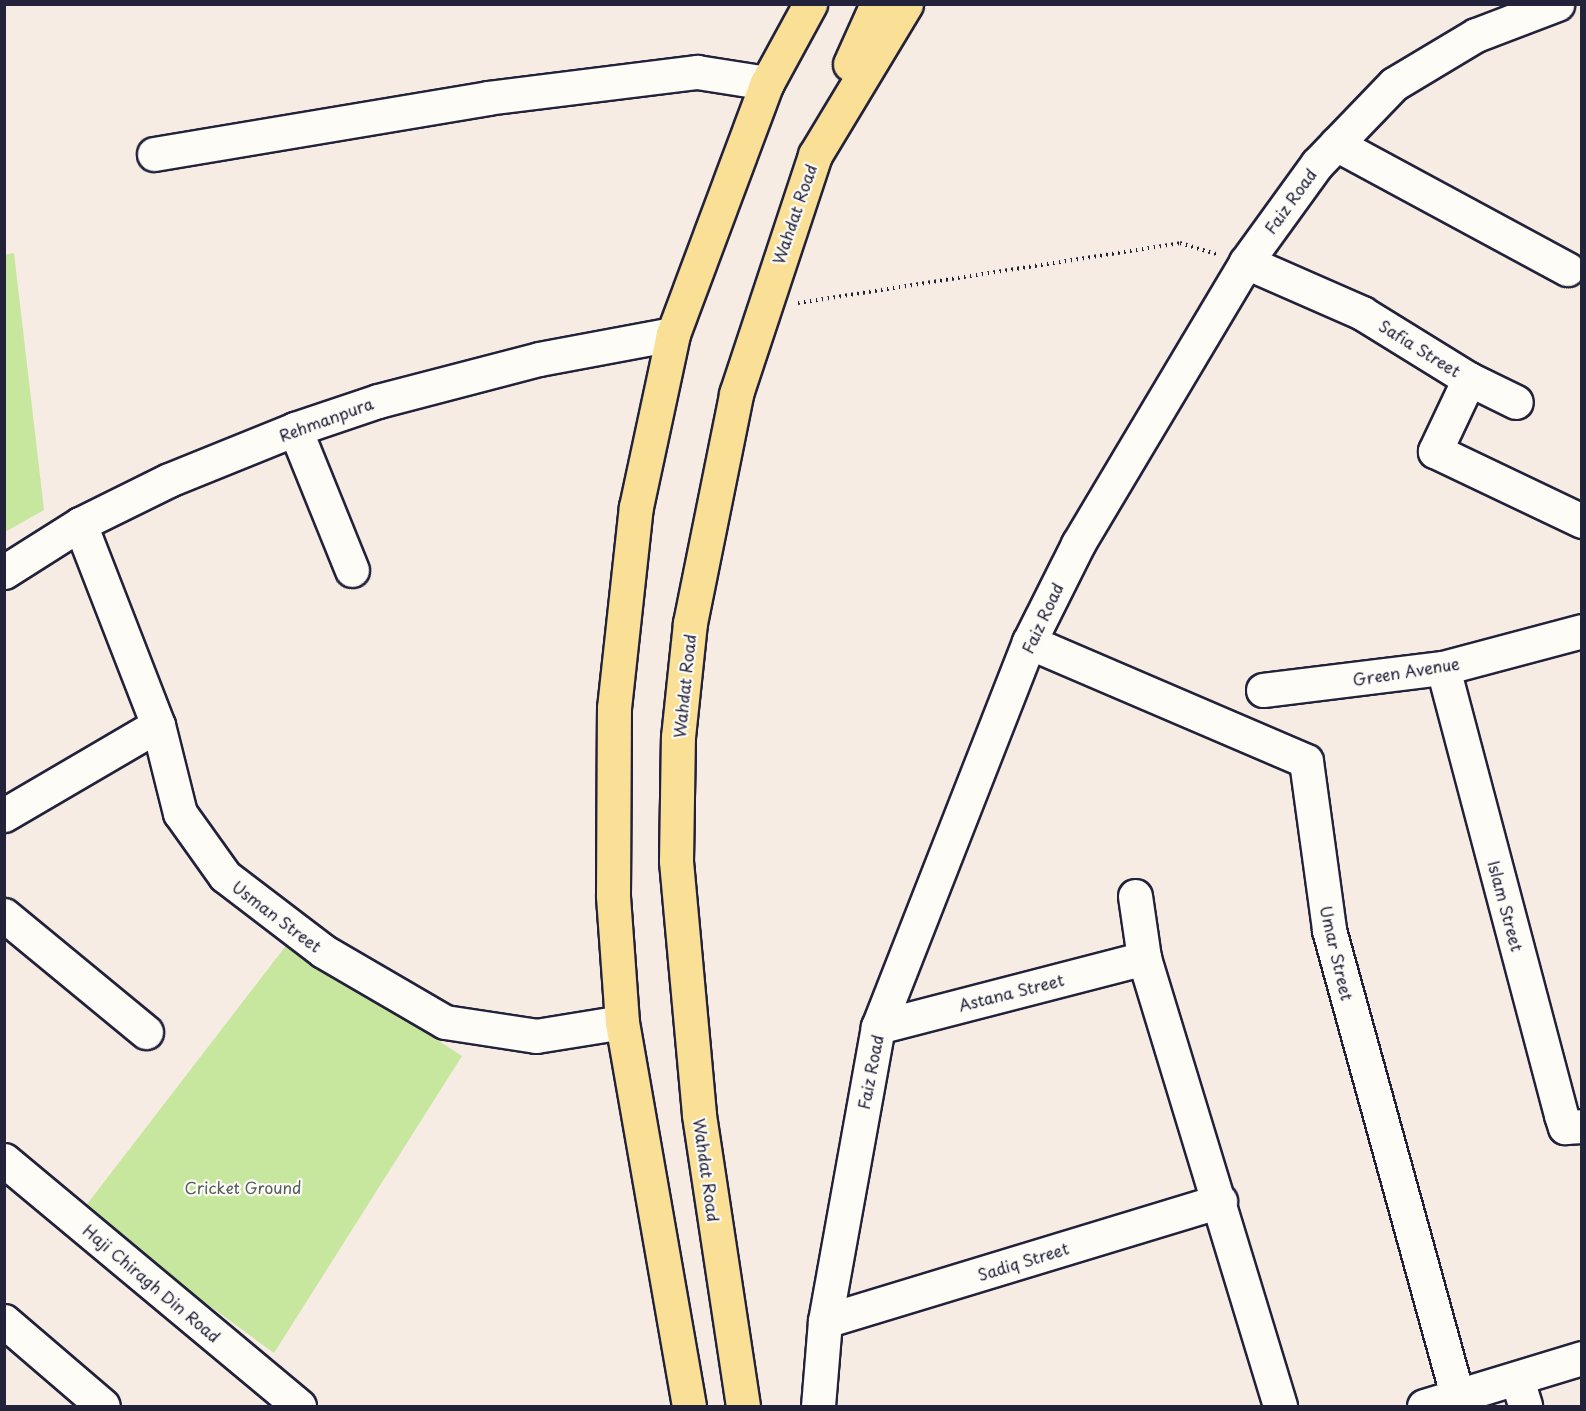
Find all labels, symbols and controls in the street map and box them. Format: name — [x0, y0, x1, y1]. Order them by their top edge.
street label: Wahdat Road — [768, 162, 820, 266]
street label: Faiz Road — [1260, 165, 1320, 237]
street label: Safia Street — [1376, 315, 1464, 381]
street label: Rehmanpura — [276, 393, 376, 445]
street label: Faiz Road — [1018, 580, 1066, 656]
street label: Wahdat Road — [669, 633, 699, 739]
street label: Green Avenue — [1351, 653, 1461, 689]
street label: Islam Street — [1485, 858, 1527, 954]
street label: Usman Street — [229, 876, 325, 956]
street label: Umar Street — [1317, 904, 1357, 1002]
street label: Astana Street — [956, 970, 1066, 1014]
street label: Faiz Road — [853, 1034, 887, 1110]
street label: Wahdat Road — [690, 1117, 724, 1223]
park label: Cricket Ground — [184, 1177, 302, 1197]
street label: Haji Chiragh Din Road — [79, 1220, 225, 1346]
street label: Sadiq Street — [975, 1238, 1071, 1284]

